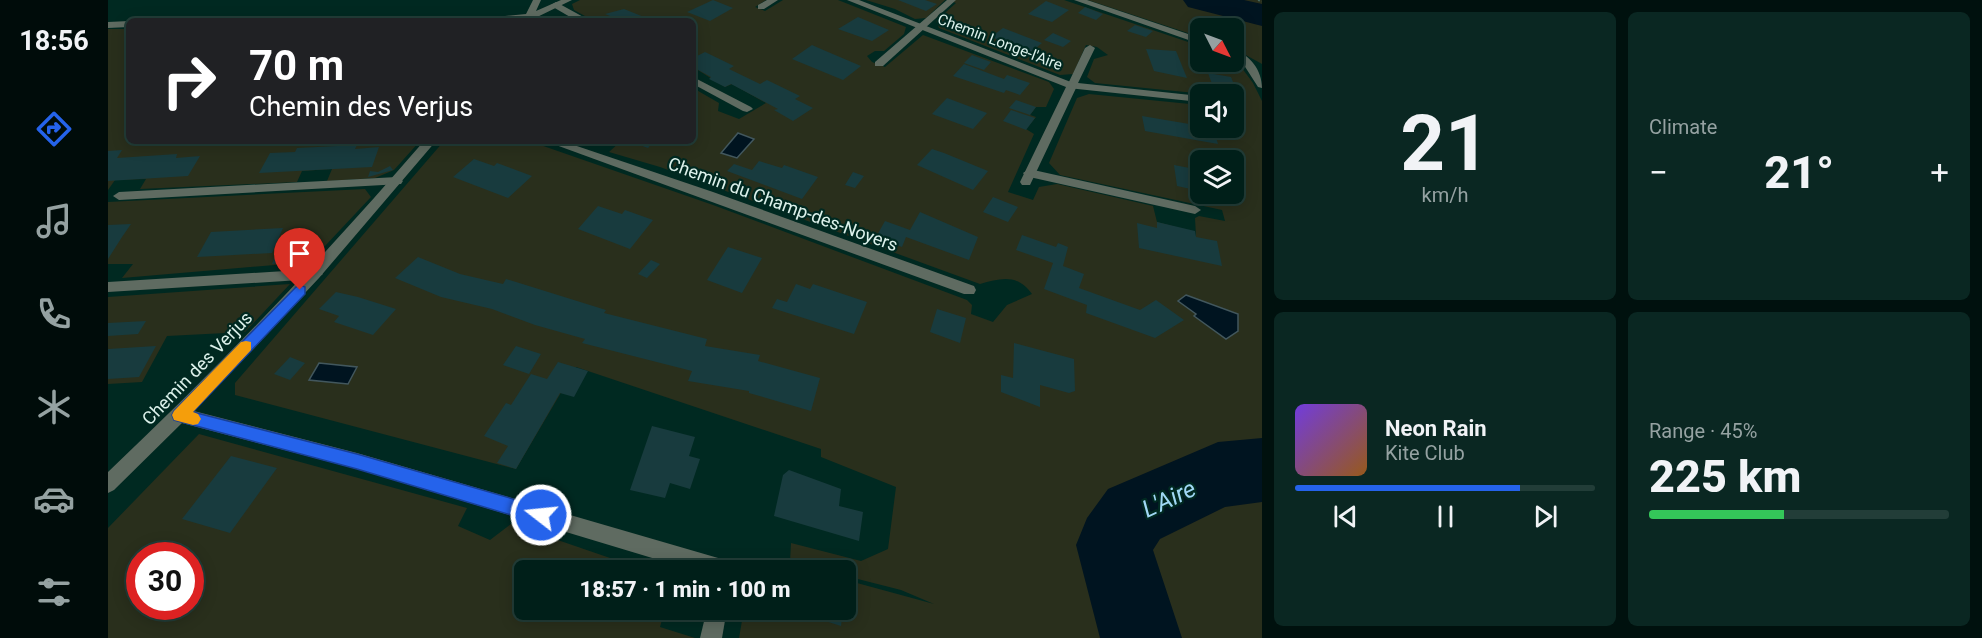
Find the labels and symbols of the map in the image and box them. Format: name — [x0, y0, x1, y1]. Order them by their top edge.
street label: Chemin Longe-l'Aire — [935, 10, 1065, 74]
north arrow — [1190, 18, 1244, 72]
street label: Chemin du Champ-des-Noyers — [665, 153, 901, 255]
pin — [274, 228, 325, 290]
street label: Chemin des Verjus — [138, 307, 256, 429]
water label: L'Aire — [1138, 474, 1200, 524]
position arrow — [509, 483, 573, 547]
speed limit sign: 30 — [126, 542, 204, 620]

